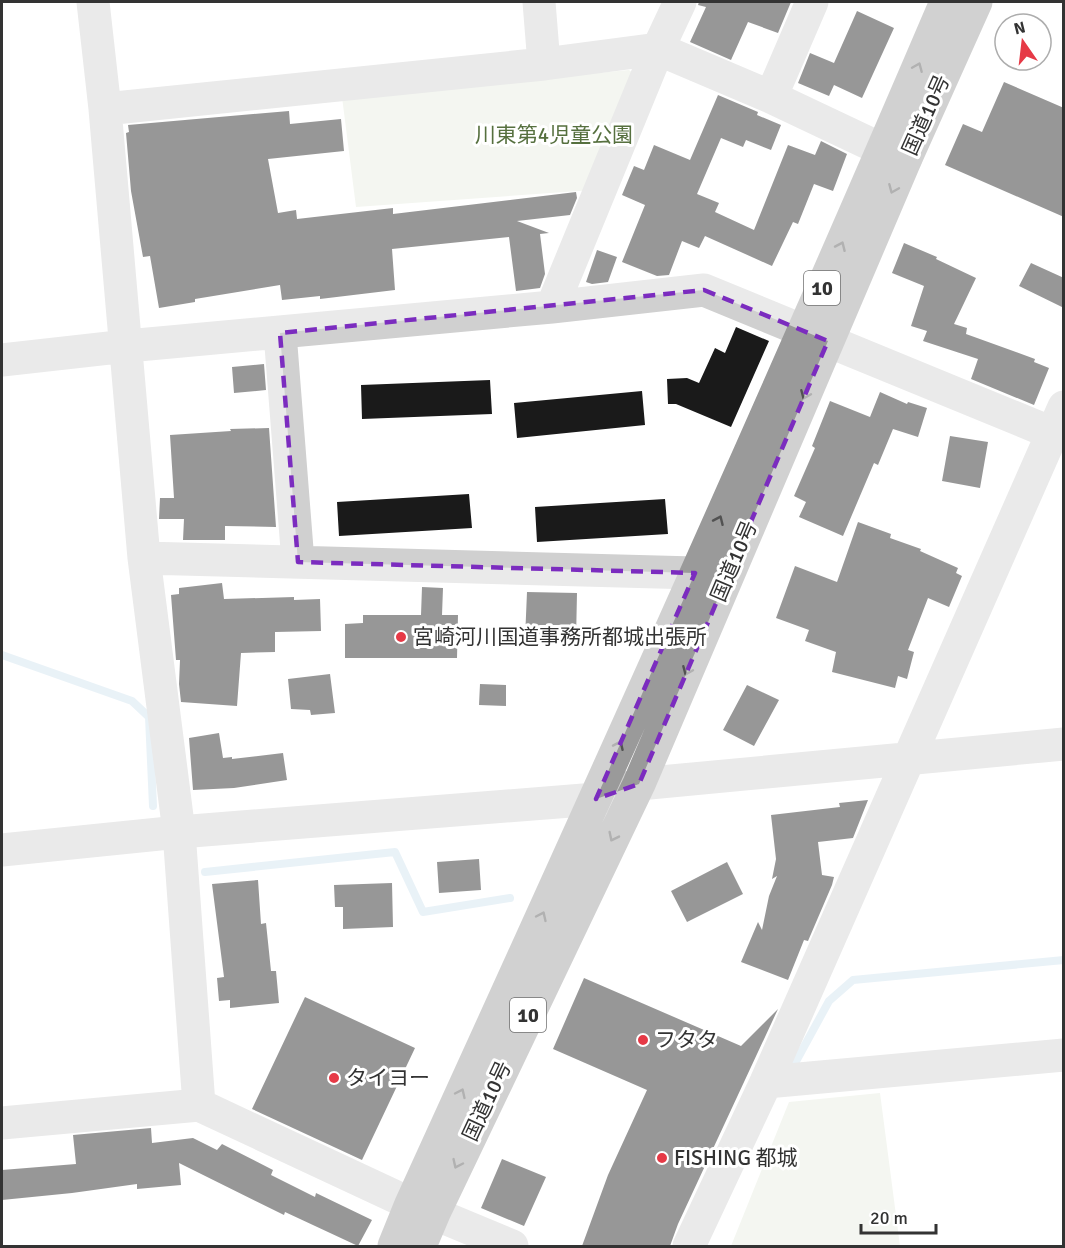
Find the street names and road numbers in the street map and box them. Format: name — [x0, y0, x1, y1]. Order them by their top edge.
street label: 国道10号 — [897, 71, 955, 159]
road number: 10 — [804, 271, 840, 305]
street label: 国道10号 — [705, 516, 763, 606]
road number: 10 — [510, 998, 546, 1032]
street label: 国道10号 — [457, 1057, 517, 1145]

